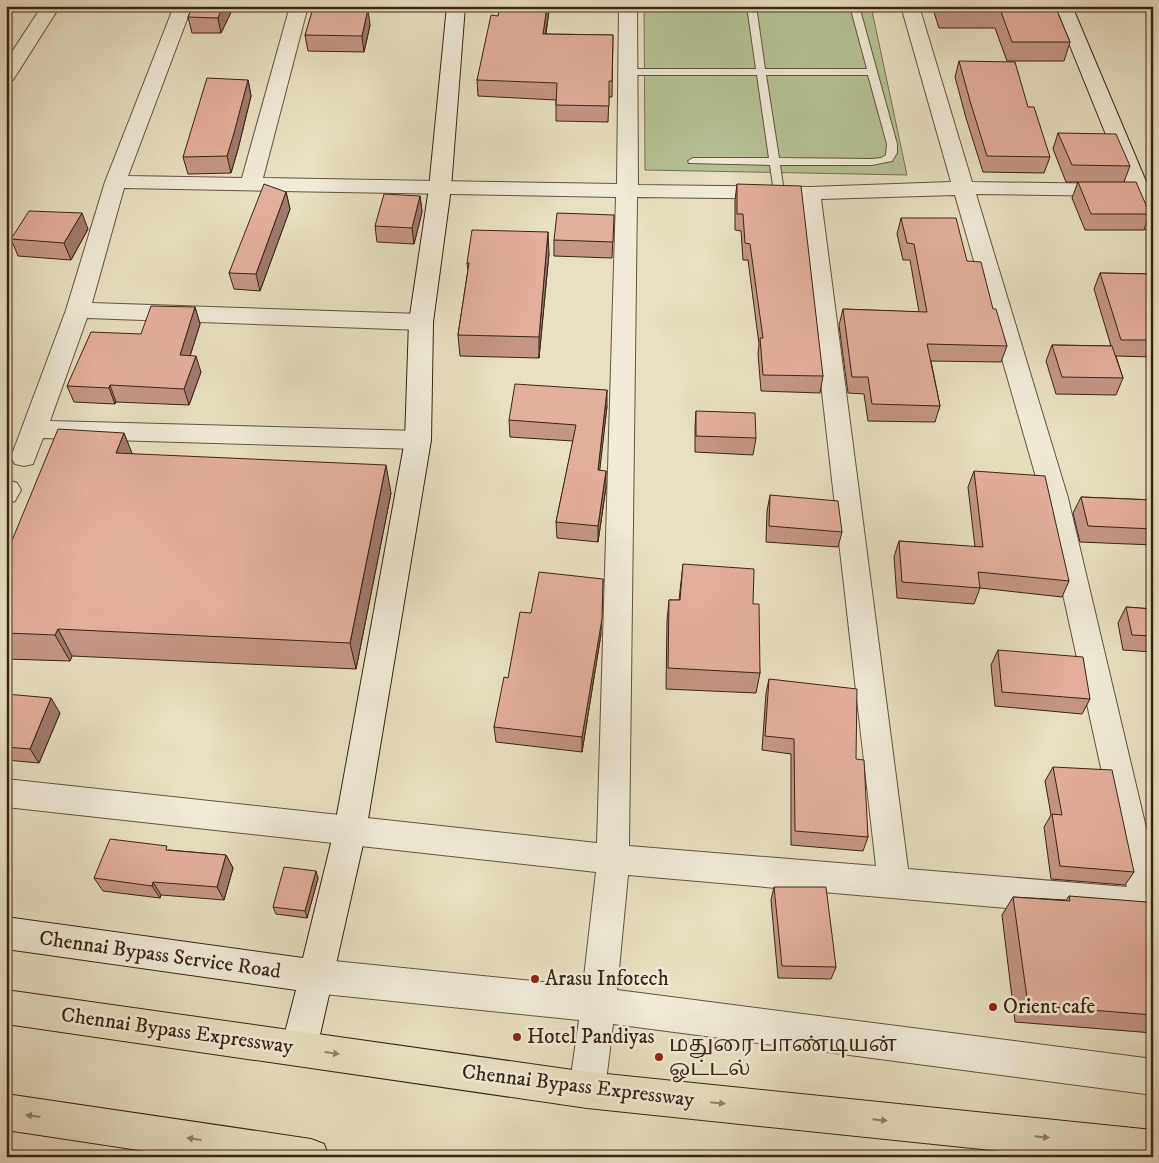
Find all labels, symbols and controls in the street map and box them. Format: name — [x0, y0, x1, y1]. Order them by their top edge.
street label: Chennai Bypass Service Road — [37, 925, 283, 985]
place label: Arasu Infotech — [545, 966, 669, 992]
marker: Arasu Infotech — [529, 973, 541, 985]
place label: Orient cafe — [1003, 994, 1095, 1020]
marker: Orient cafe — [987, 1001, 999, 1013]
street label: Chennai Bypass Expressway — [59, 1002, 296, 1060]
place label: Hotel Pandiyas — [527, 1024, 655, 1050]
marker: Hotel Pandiyas — [511, 1031, 523, 1043]
place label: மதுரை பாண்டியன் ஓட்டல் — [669, 1032, 897, 1083]
one-way arrow — [324, 1049, 340, 1057]
marker: மதுரை பாண்டியன் ஓட்டல் — [653, 1051, 665, 1063]
street label: Chennai Bypass Expressway — [460, 1059, 697, 1113]
one-way arrow — [711, 1100, 727, 1108]
one-way arrow — [24, 1112, 40, 1120]
one-way arrow — [872, 1116, 888, 1124]
one-way arrow — [1034, 1133, 1050, 1141]
one-way arrow — [185, 1135, 201, 1143]

